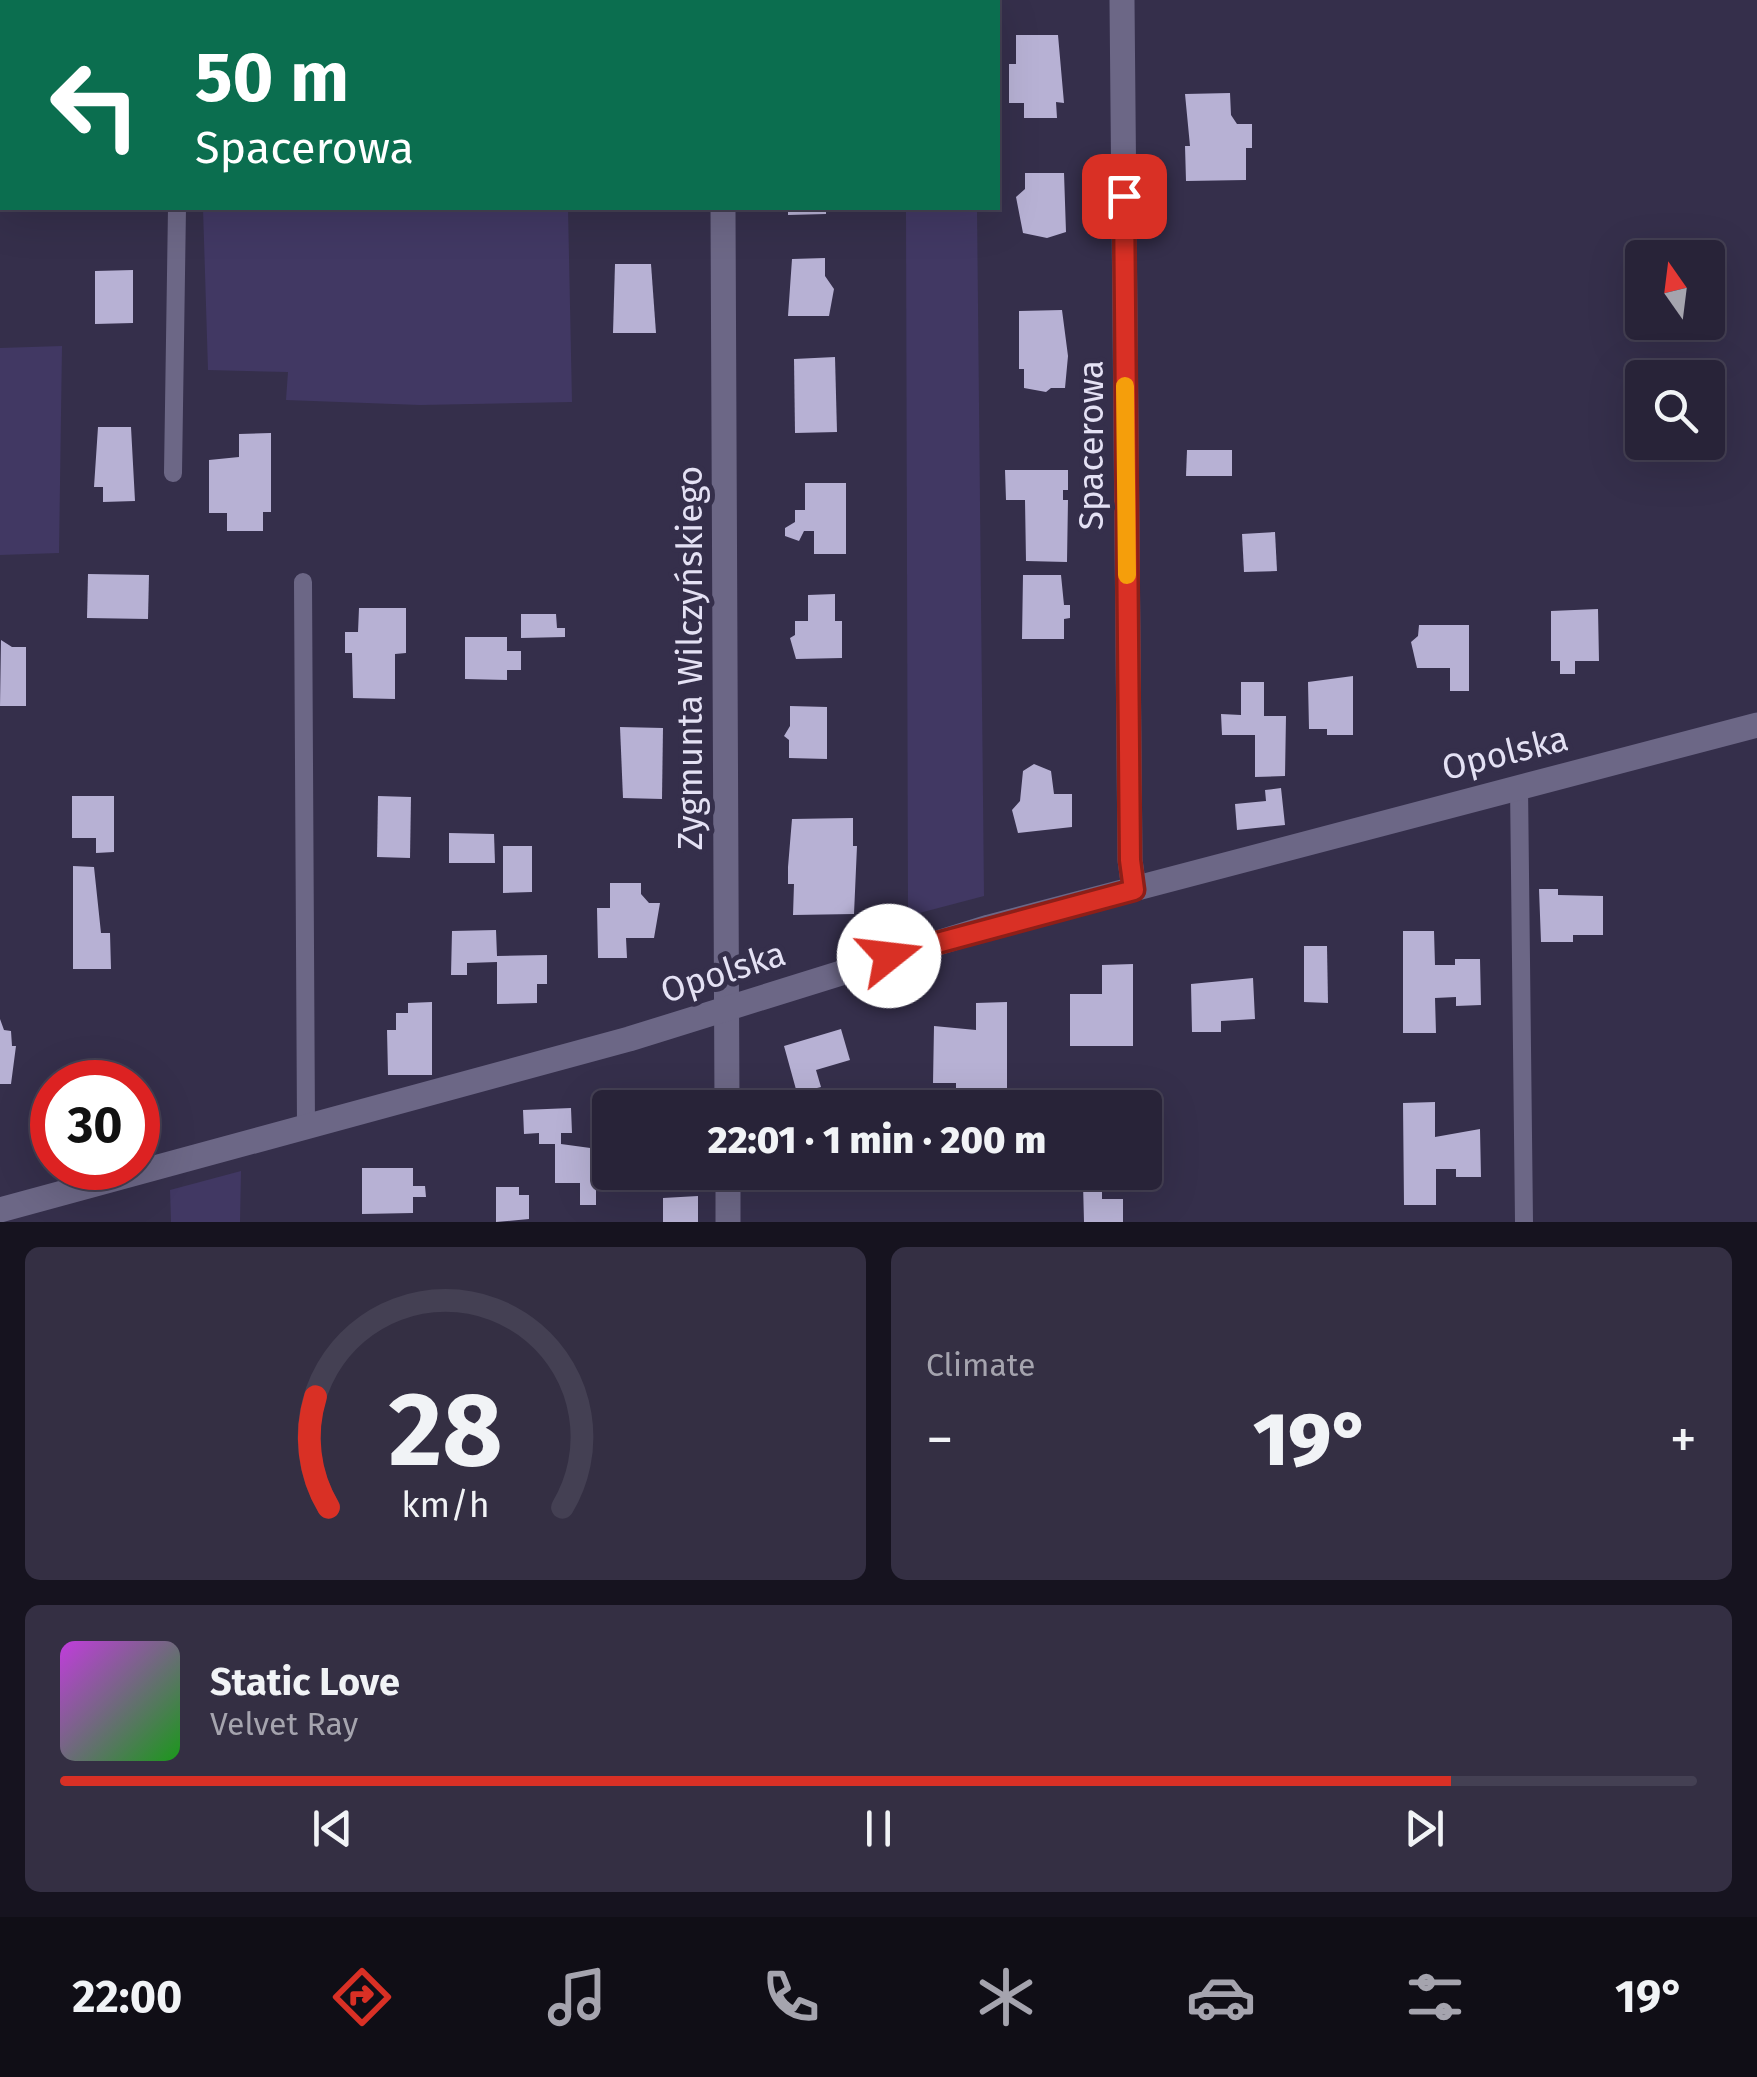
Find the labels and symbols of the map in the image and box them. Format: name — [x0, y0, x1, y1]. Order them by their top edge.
pin — [1082, 154, 1167, 239]
north arrow — [1625, 240, 1725, 340]
street label: Spacerowa — [1070, 360, 1112, 530]
street label: Zygmunta Wilczyńskiego — [669, 466, 711, 850]
street label: Opolska — [1438, 717, 1572, 789]
position arrow — [837, 904, 941, 1008]
street label: Opolska — [655, 932, 791, 1012]
speed limit sign: 30 — [30, 1060, 160, 1190]

